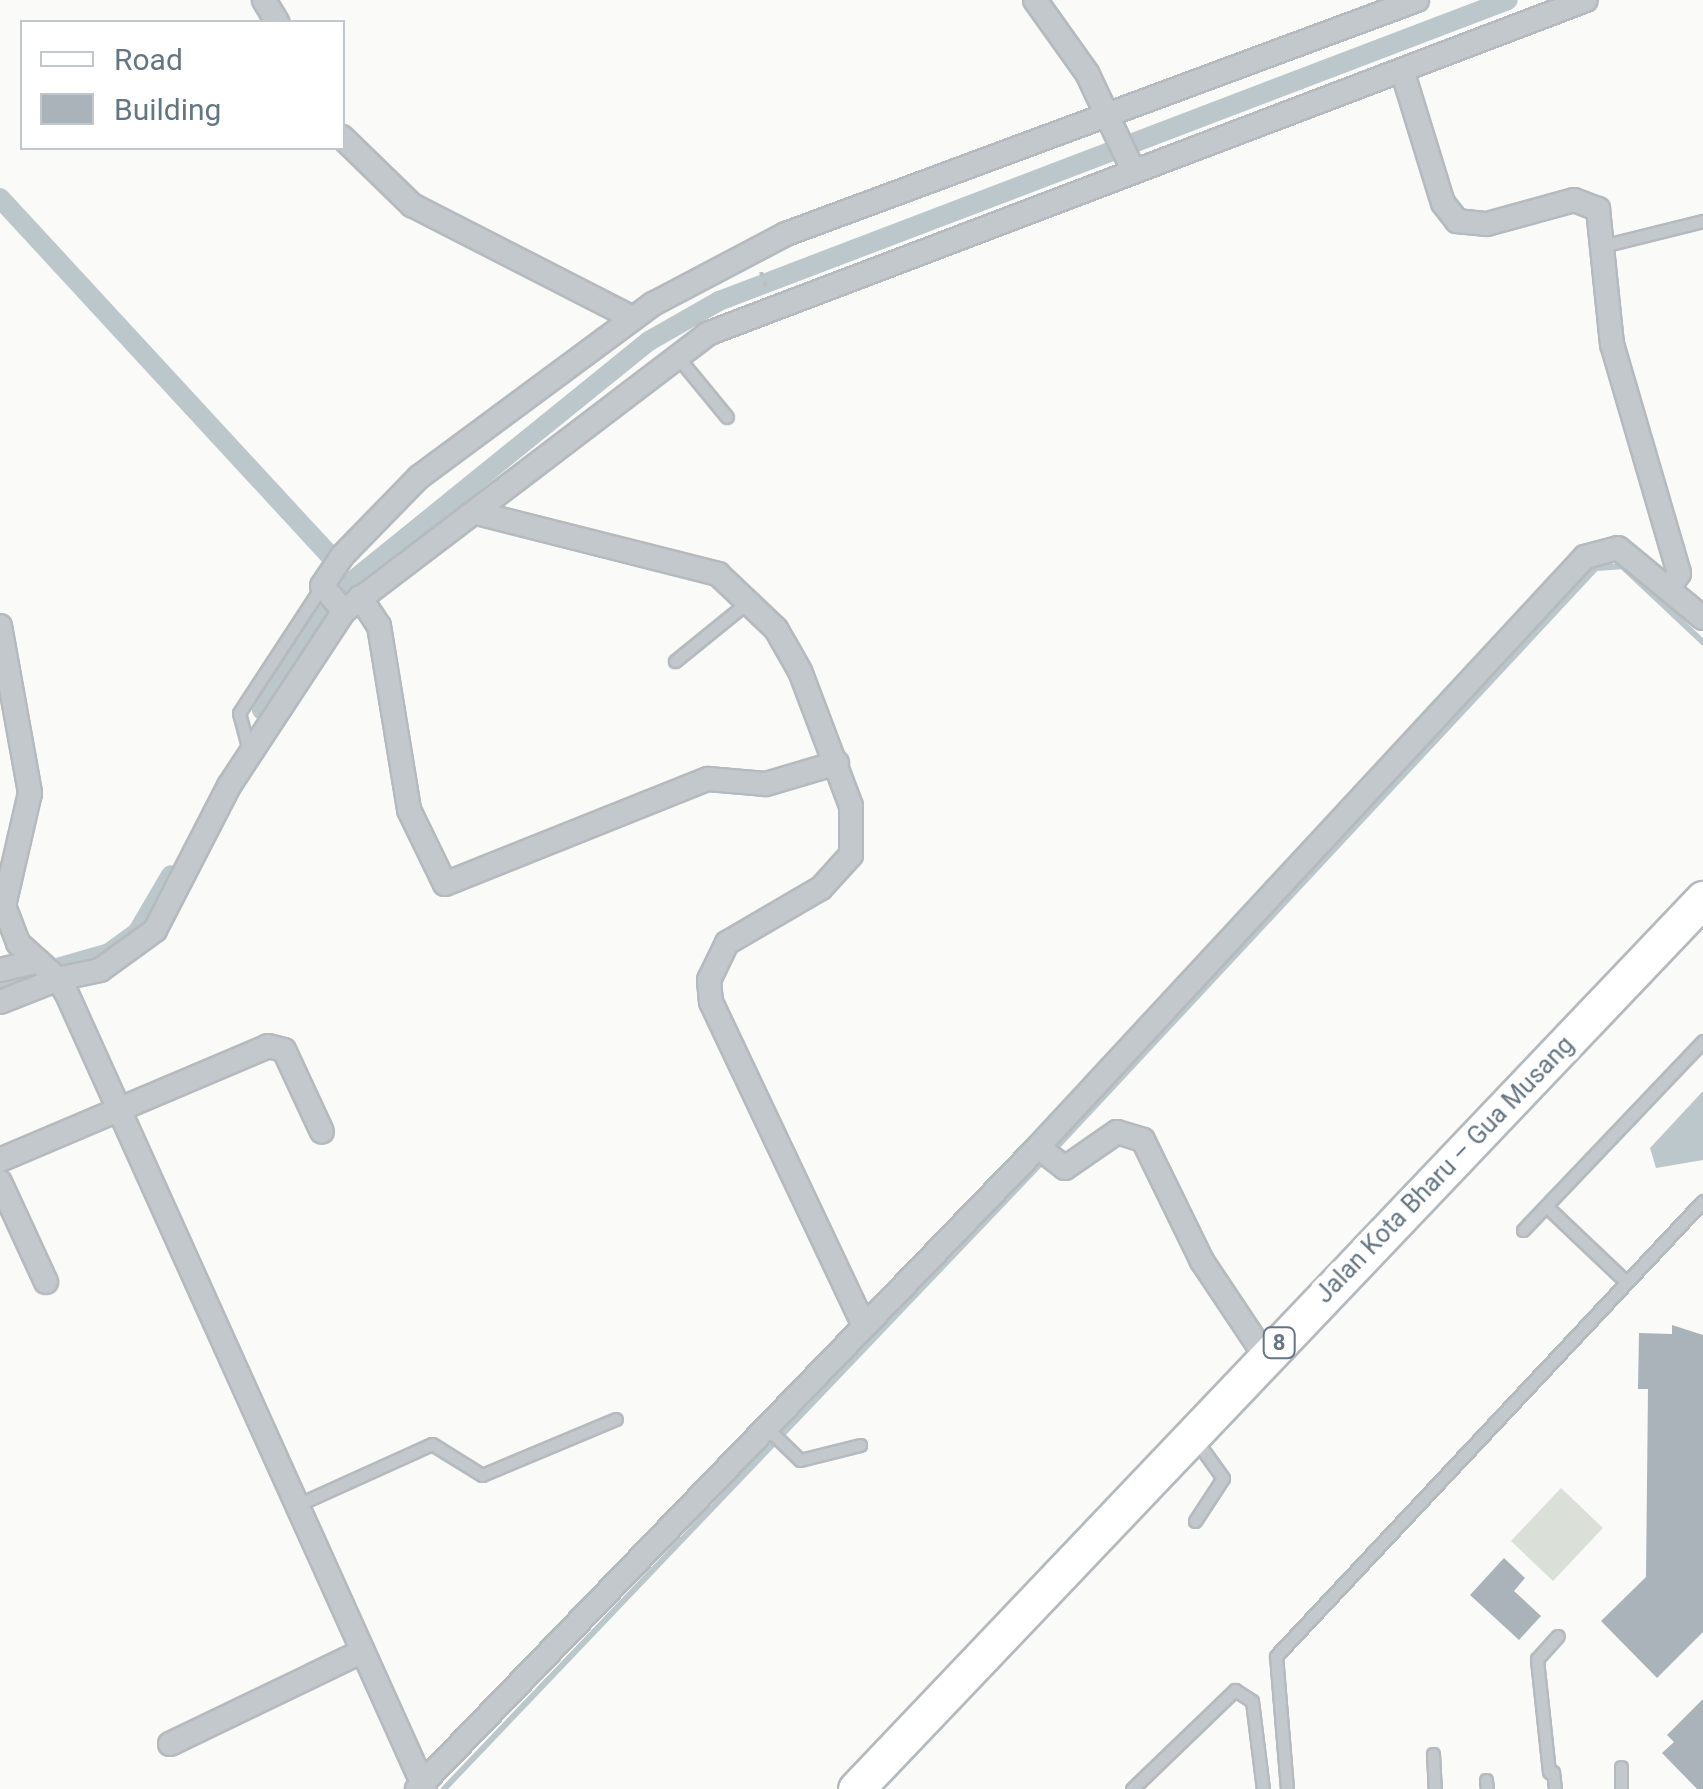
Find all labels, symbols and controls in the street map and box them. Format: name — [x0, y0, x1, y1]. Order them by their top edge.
legend — [20, 20, 345, 150]
text: Road — [114, 42, 183, 77]
text: Building — [114, 92, 221, 127]
street label: Jalan Kota Bharu – Gua Musang — [1309, 1030, 1581, 1310]
road number: 8 — [1262, 1326, 1296, 1360]

